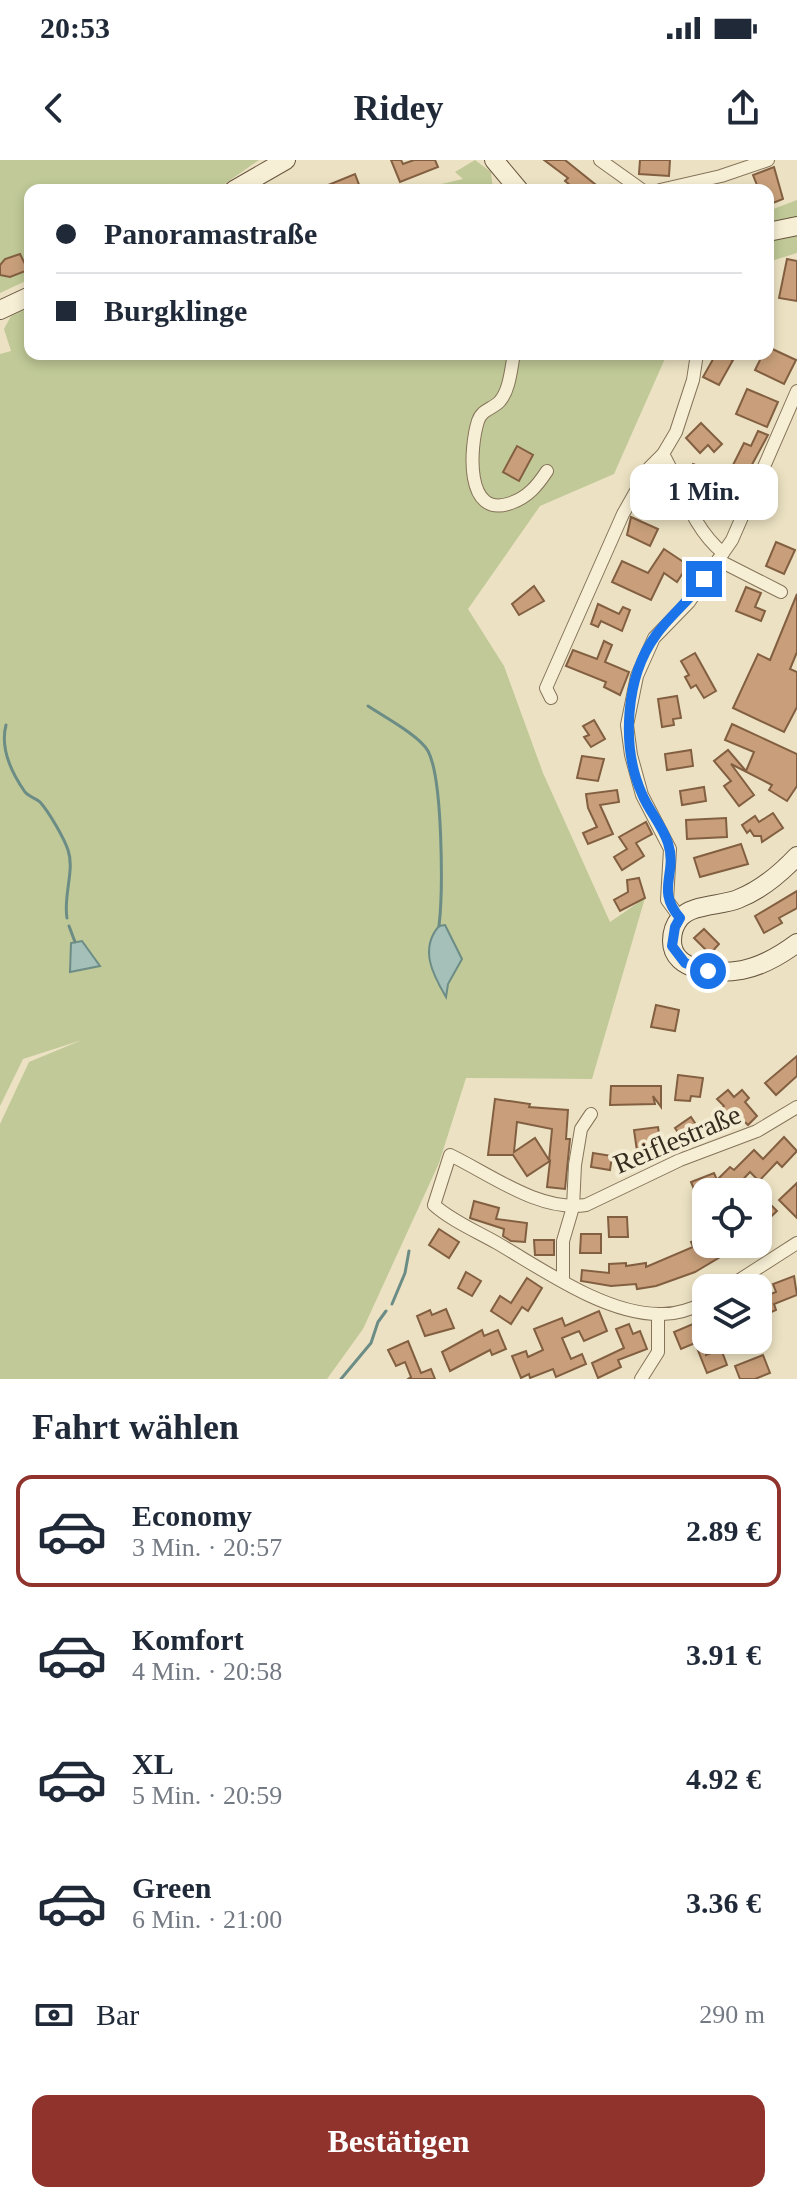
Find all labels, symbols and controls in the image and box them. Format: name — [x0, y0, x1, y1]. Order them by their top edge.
text: 20:53 — [40, 11, 110, 44]
icon: back — [32, 86, 76, 130]
icon: share — [721, 86, 765, 130]
text: Ridey — [354, 88, 444, 128]
text: Panoramastraße — [104, 217, 317, 250]
text: Burgklinge — [104, 294, 247, 327]
callout: 1 Min. — [630, 463, 778, 519]
text: 1 Min. — [668, 477, 740, 506]
route end — [686, 561, 722, 597]
route start — [690, 953, 726, 989]
street label: Reiflestraße — [609, 1098, 745, 1180]
map controls — [692, 1178, 772, 1354]
button: locate — [692, 1178, 772, 1258]
button: layers — [692, 1274, 772, 1354]
text: Fahrt wählen — [32, 1407, 239, 1447]
icon: car — [36, 1495, 108, 1567]
text: Economy — [132, 1499, 252, 1532]
text: 2.89 € — [686, 1514, 761, 1547]
text: 3 Min. · 20:57 — [132, 1533, 282, 1562]
icon: car — [36, 1619, 108, 1691]
text: Komfort — [132, 1623, 244, 1656]
text: 3.91 € — [686, 1638, 761, 1671]
text: 4 Min. · 20:58 — [132, 1657, 282, 1686]
icon: car — [36, 1743, 108, 1815]
text: XL — [132, 1747, 174, 1780]
text: 4.92 € — [686, 1762, 761, 1795]
text: 5 Min. · 20:59 — [132, 1781, 282, 1810]
icon: car — [36, 1867, 108, 1939]
text: Green — [132, 1871, 211, 1904]
text: 3.36 € — [686, 1886, 761, 1919]
text: 6 Min. · 21:00 — [132, 1905, 282, 1934]
icon: cash — [32, 1993, 76, 2037]
text: Bar — [96, 1998, 139, 2031]
text: 290 m — [699, 2000, 765, 2029]
button: Bestätigen — [32, 2095, 765, 2187]

